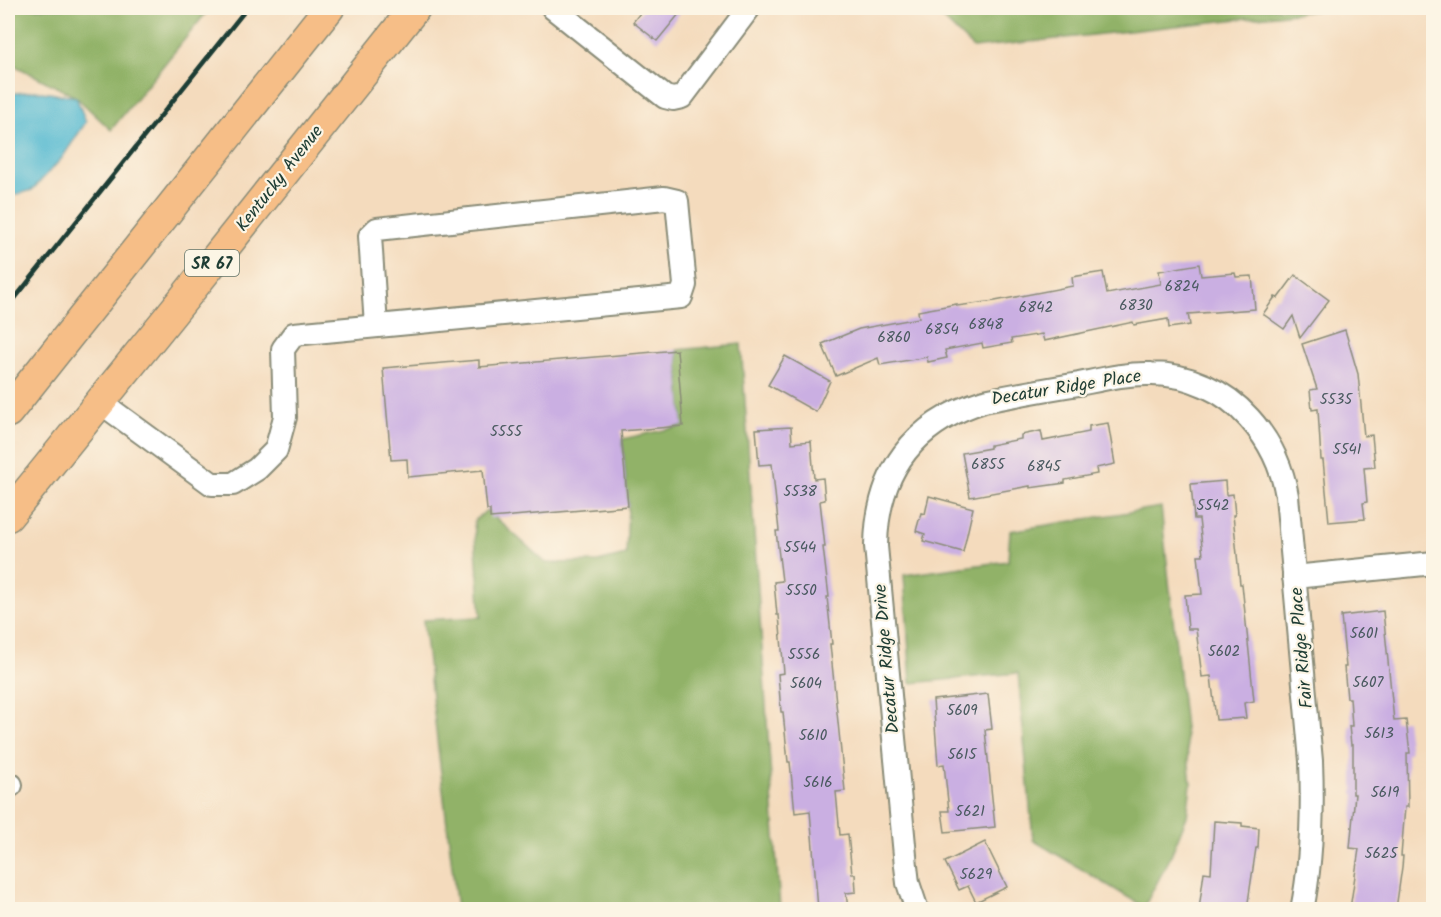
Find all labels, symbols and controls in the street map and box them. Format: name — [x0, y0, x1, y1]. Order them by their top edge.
street label: Kentucky Avenue — [229, 119, 331, 239]
road number: SR 67 — [185, 250, 239, 276]
house number: 6824 — [1165, 275, 1199, 299]
house number: 6830 — [1119, 294, 1153, 318]
house number: 6842 — [1019, 296, 1053, 320]
house number: 6848 — [969, 313, 1004, 337]
house number: 6854 — [925, 318, 959, 342]
house number: 6860 — [877, 326, 911, 350]
street label: Decatur Ridge Place — [989, 362, 1143, 415]
house number: 5535 — [1320, 388, 1353, 412]
house number: 5555 — [490, 420, 523, 444]
house number: 5541 — [1332, 438, 1362, 462]
house number: 6855 — [971, 453, 1006, 477]
house number: 6845 — [1027, 455, 1062, 479]
house number: 5538 — [783, 480, 818, 504]
house number: 5542 — [1196, 494, 1230, 518]
house number: 5544 — [784, 536, 816, 560]
house number: 5550 — [785, 579, 817, 603]
street label: Decatur Ridge Drive — [867, 583, 908, 735]
street label: Fair Ridge Place — [1283, 586, 1322, 710]
house number: 5601 — [1350, 622, 1379, 646]
house number: 5602 — [1208, 640, 1240, 664]
house number: 5556 — [788, 643, 820, 667]
house number: 5607 — [1353, 671, 1384, 695]
house number: 5604 — [790, 672, 822, 696]
house number: 5609 — [946, 699, 978, 723]
house number: 5613 — [1364, 722, 1394, 746]
house number: 5610 — [799, 724, 828, 748]
house number: 5615 — [947, 743, 978, 767]
house number: 5616 — [803, 771, 833, 795]
house number: 5619 — [1371, 781, 1400, 805]
house number: 5621 — [955, 800, 985, 824]
house number: 5625 — [1364, 842, 1399, 866]
house number: 5629 — [960, 863, 993, 887]

